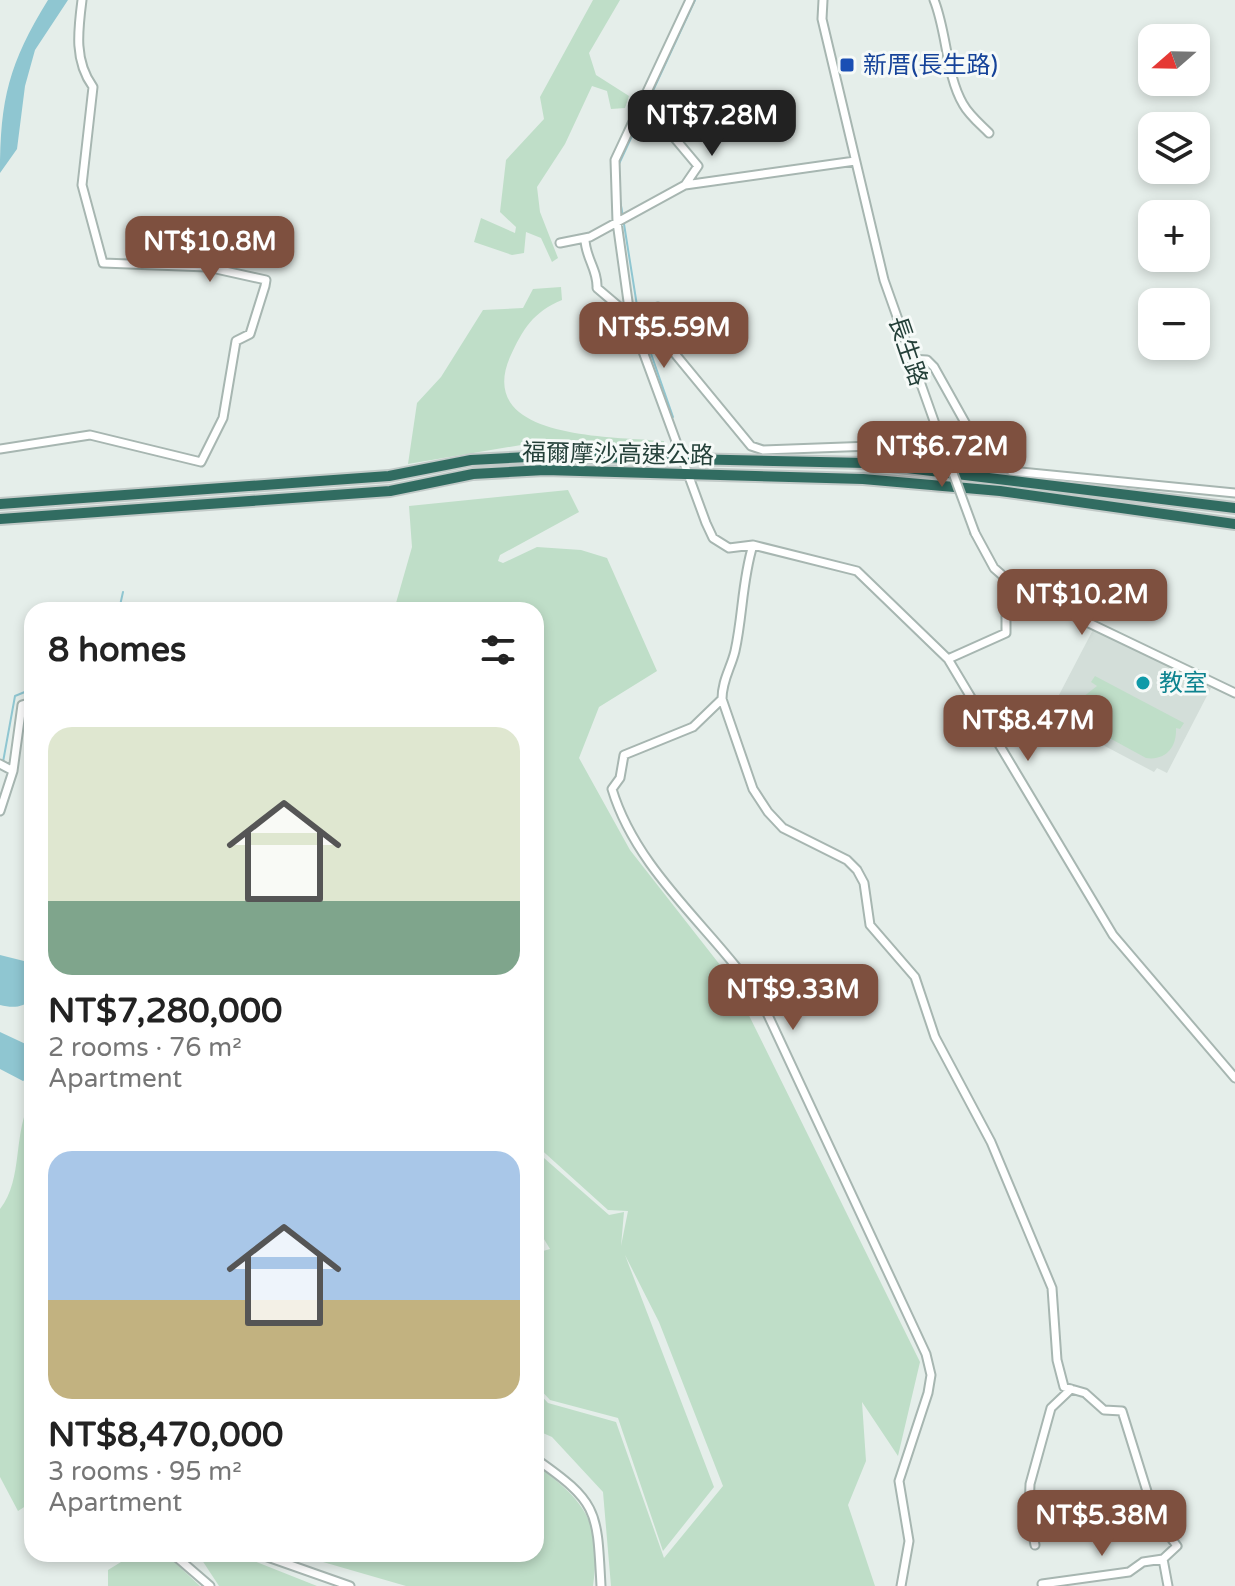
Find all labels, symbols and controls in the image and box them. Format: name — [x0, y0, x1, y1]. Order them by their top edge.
north arrow — [1138, 24, 1210, 96]
map controls — [1138, 24, 1210, 360]
place label: 新厝(長生路) — [863, 51, 998, 80]
marker: 新厝(長生路) — [838, 56, 856, 74]
pin: NT$7.28M — [629, 90, 795, 158]
text: NT$7.28M — [646, 100, 778, 131]
button: layers — [1138, 112, 1210, 184]
button: + — [1138, 200, 1210, 272]
pin: NT$10.8M — [127, 216, 293, 284]
text: NT$10.8M — [143, 226, 277, 257]
button: − — [1138, 288, 1210, 360]
pin: NT$5.59M — [581, 302, 747, 370]
text: NT$5.59M — [597, 312, 731, 343]
street label: 長生路 — [882, 312, 933, 390]
pin: NT$6.72M — [859, 421, 1025, 489]
text: NT$6.72M — [875, 431, 1009, 462]
street label: 福爾摩沙高速公路 — [522, 438, 714, 471]
pin: NT$10.2M — [999, 569, 1165, 637]
text: NT$10.2M — [1015, 579, 1149, 610]
icon: filters — [476, 628, 520, 672]
text: 8 homes — [48, 630, 186, 671]
place label: 教室 — [1159, 669, 1207, 698]
marker: 教室 — [1134, 674, 1152, 692]
pin: NT$8.47M — [945, 695, 1111, 763]
text: NT$8.47M — [961, 705, 1095, 736]
icon: home — [212, 779, 356, 923]
pin: NT$9.33M — [710, 964, 876, 1032]
text: NT$9.33M — [726, 974, 860, 1005]
text: NT$7,280,000 — [48, 991, 282, 1032]
text: 2 rooms · 76 m² — [48, 1032, 242, 1063]
text: Apartment — [48, 1063, 182, 1094]
icon: home — [212, 1203, 356, 1347]
text: NT$8,470,000 — [48, 1415, 283, 1456]
text: 3 rooms · 95 m² — [48, 1456, 242, 1487]
text: Apartment — [48, 1487, 182, 1518]
pin: NT$5.38M — [1019, 1490, 1185, 1558]
text: NT$5.38M — [1035, 1500, 1169, 1531]

